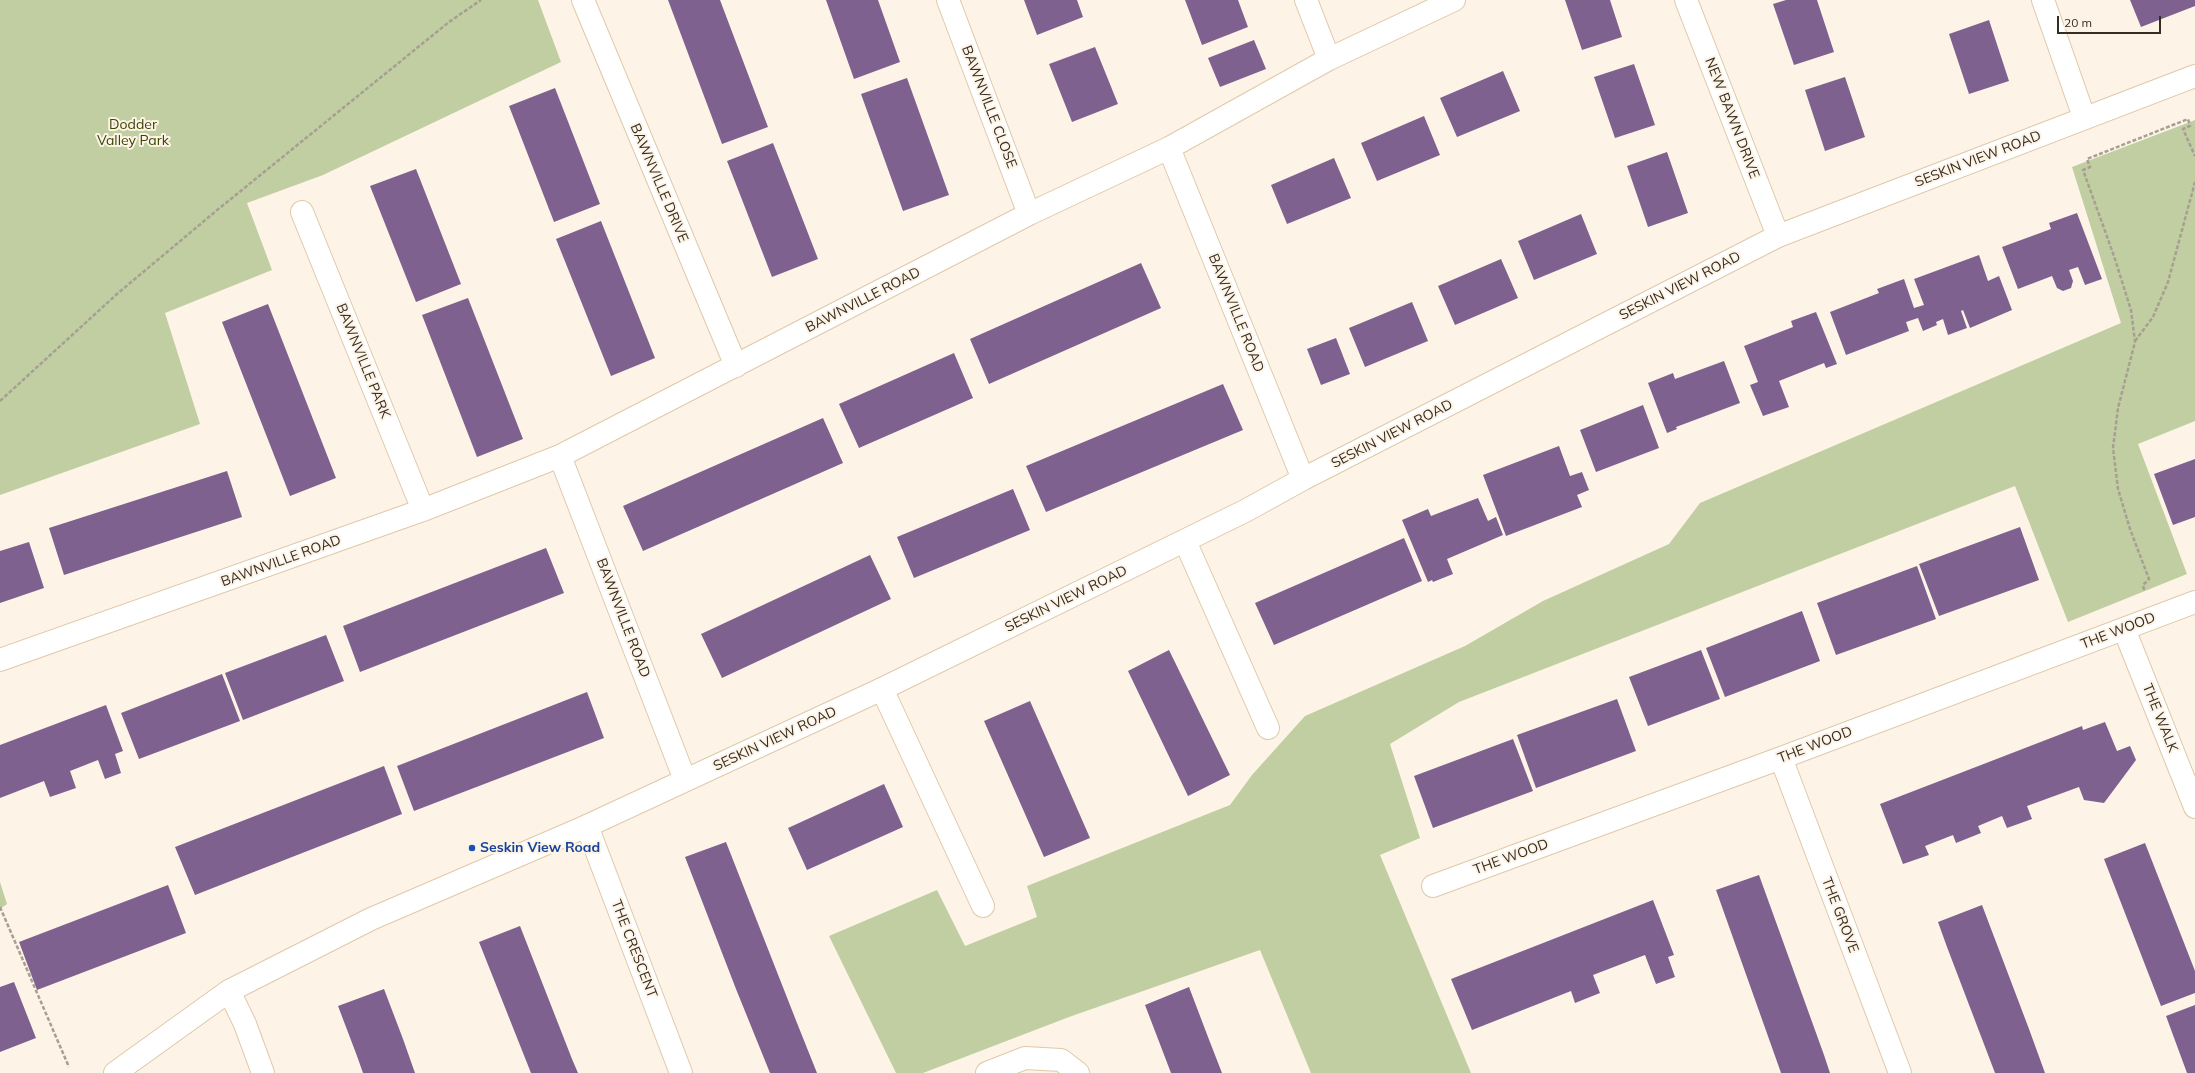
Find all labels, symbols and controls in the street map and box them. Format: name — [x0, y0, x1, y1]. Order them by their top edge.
scale bar — [2059, 8, 2163, 34]
text: 20 m — [2064, 15, 2092, 30]
street label: BAWNVILLE CLOSE — [958, 43, 1020, 171]
street label: NEW BAWN DRIVE — [1701, 55, 1763, 181]
park label: Dodder Valley Park — [97, 117, 169, 150]
street label: BAWNVILLE DRIVE — [626, 121, 692, 245]
street label: SESKIN VIEW ROAD — [1912, 127, 2044, 191]
street label: SESKIN VIEW ROAD — [1617, 248, 1743, 324]
street label: BAWNVILLE ROAD — [1205, 251, 1267, 375]
street label: BAWNVILLE ROAD — [803, 264, 923, 336]
street label: BAWNVILLE PARK — [332, 301, 394, 421]
street label: SESKIN VIEW ROAD — [1329, 396, 1455, 472]
street label: BAWNVILLE ROAD — [219, 531, 343, 591]
street label: BAWNVILLE ROAD — [592, 556, 654, 680]
street label: SESKIN VIEW ROAD — [1002, 562, 1130, 636]
street label: THE WOOD — [2078, 609, 2158, 653]
street label: THE WALK — [2139, 681, 2181, 755]
street label: SESKIN VIEW ROAD — [711, 703, 839, 775]
street label: THE WOOD — [1775, 723, 1855, 767]
street label: THE WOOD — [1471, 836, 1551, 878]
place label: Seskin View Road — [480, 840, 600, 856]
marker: Seskin View Road — [467, 843, 477, 853]
street label: THE GROVE — [1818, 875, 1862, 955]
street label: THE CRESCENT — [608, 898, 660, 1000]

